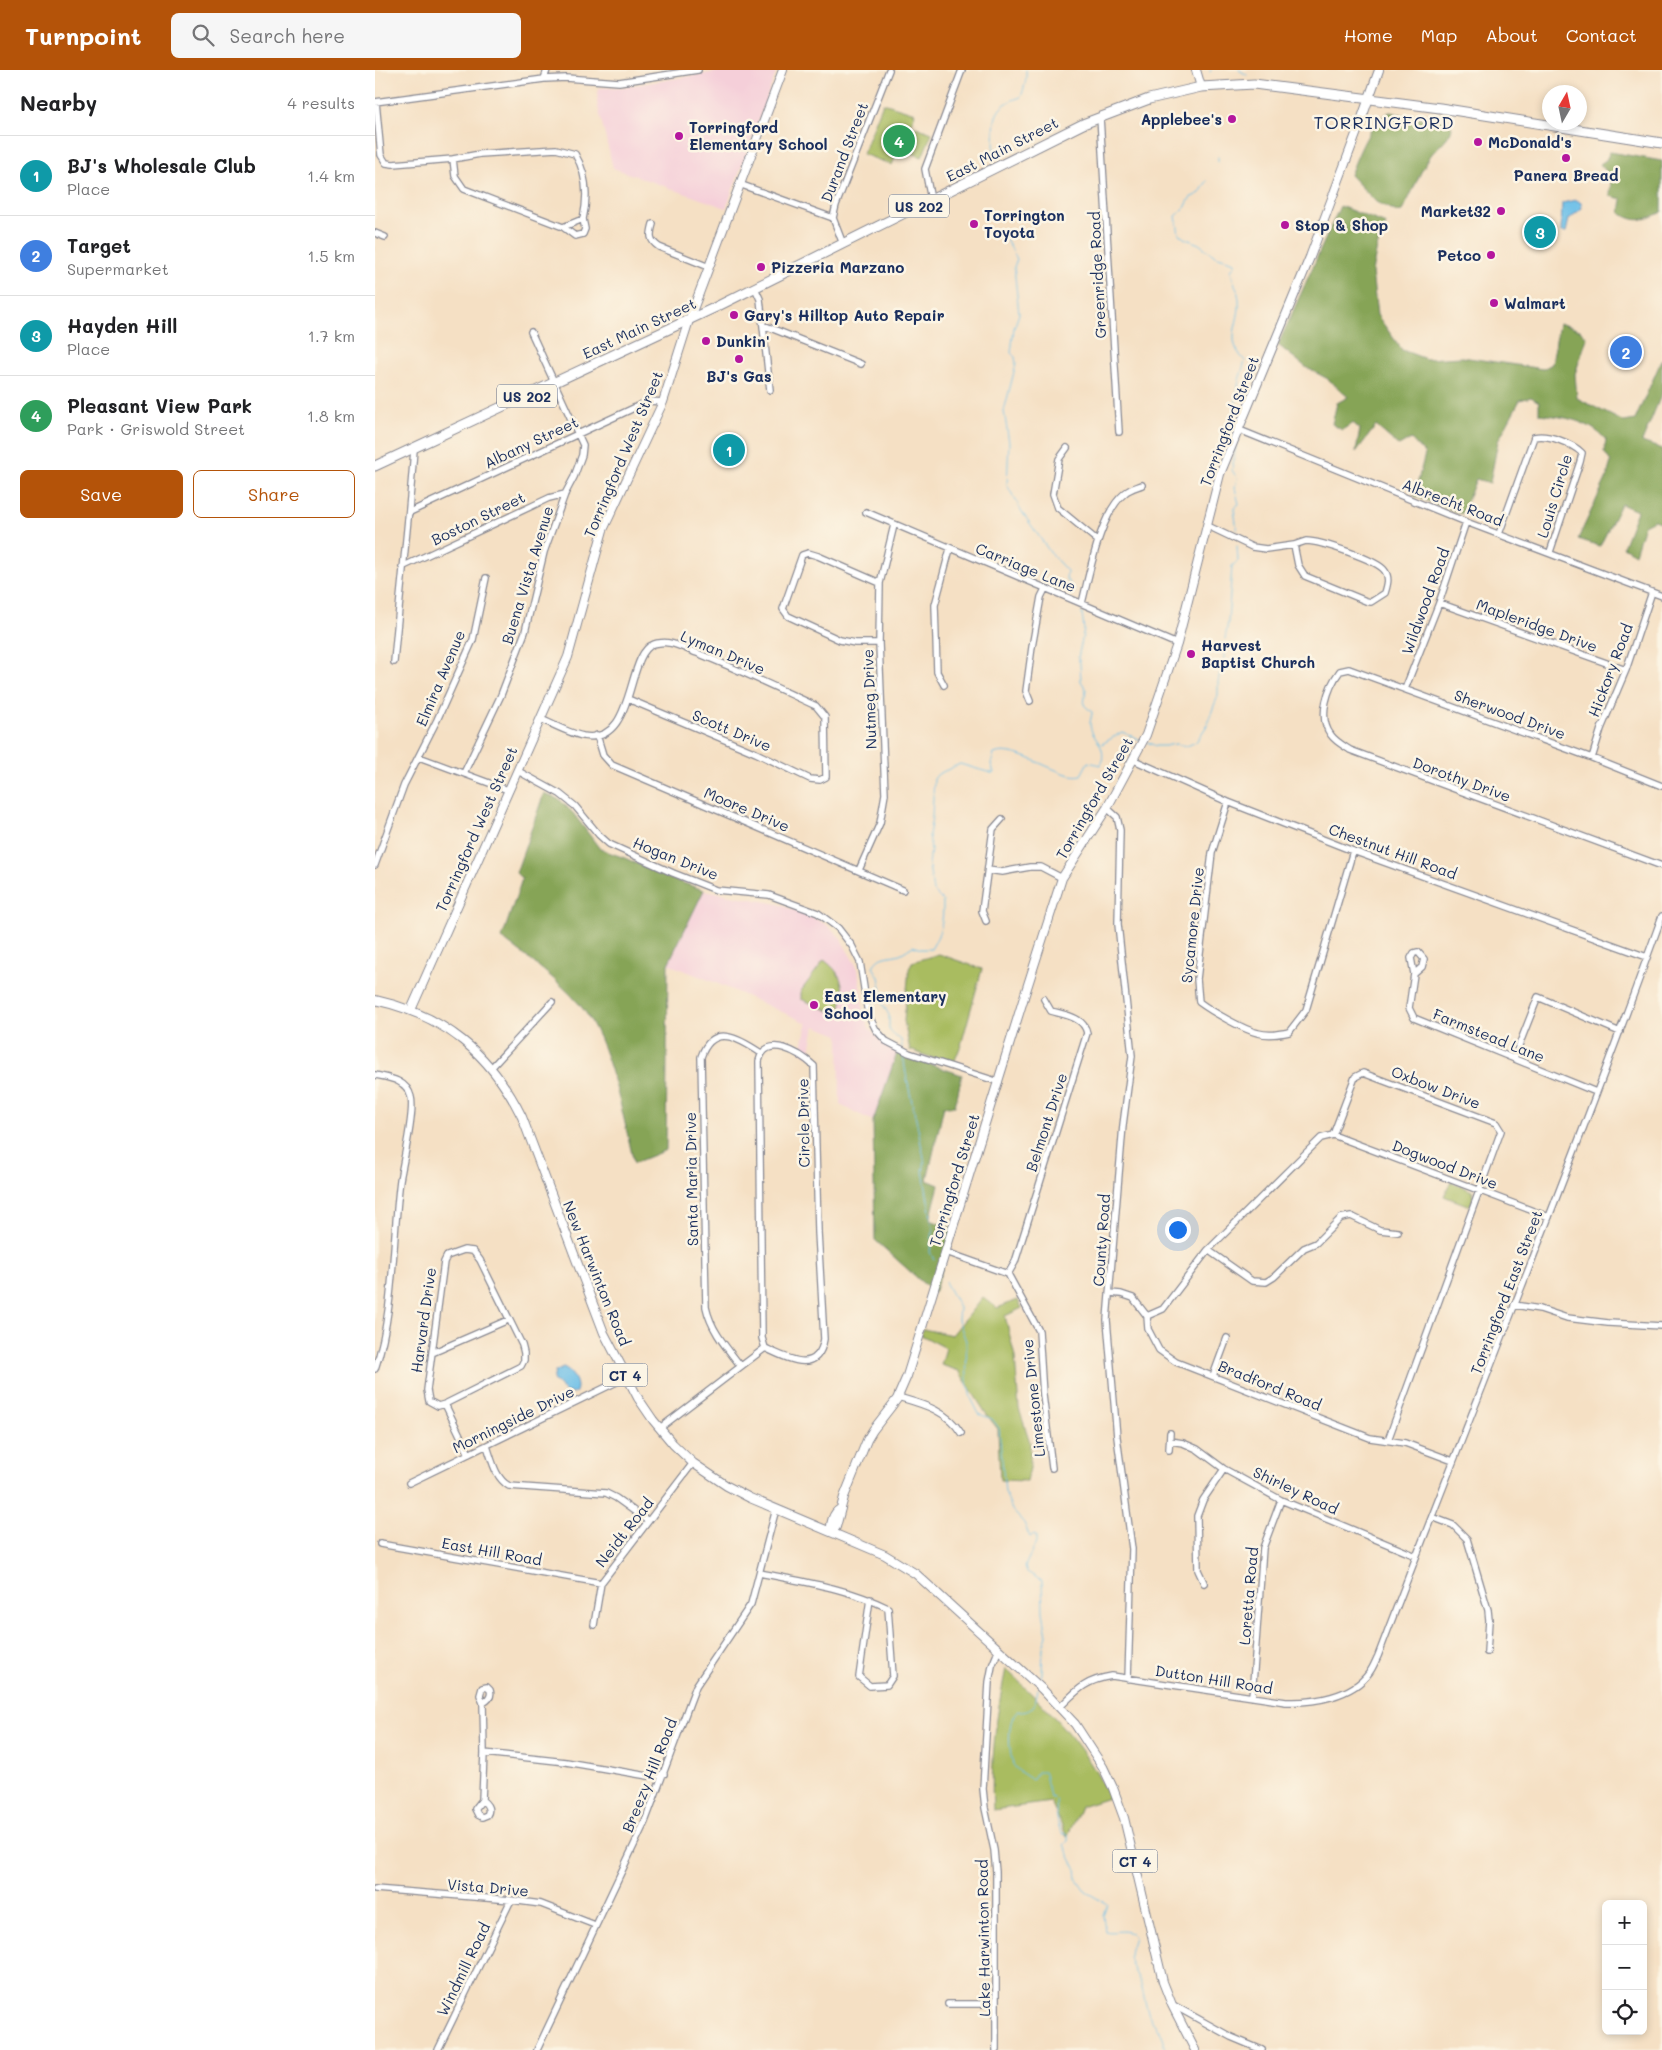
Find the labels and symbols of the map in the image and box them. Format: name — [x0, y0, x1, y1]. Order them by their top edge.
north arrow — [1542, 85, 1587, 130]
street label: Durand Street — [816, 99, 872, 205]
place label: Applebee's — [1141, 109, 1222, 129]
district label: TORRINGFORD — [1313, 110, 1455, 134]
street label: East Main Street — [942, 112, 1062, 186]
marker: Applebee's — [1226, 113, 1238, 125]
place label: Torringford Elementary School — [689, 117, 828, 154]
pin: 4 — [883, 122, 915, 160]
marker: Torringford Elementary School — [673, 130, 685, 142]
place label: McDonald's — [1488, 132, 1572, 152]
marker: McDonald's — [1472, 136, 1484, 148]
marker: Panera Bread — [1560, 152, 1572, 164]
place label: Panera Bread — [1513, 165, 1619, 185]
road number: US 202 — [889, 194, 949, 218]
place label: Market32 — [1421, 201, 1491, 221]
place label: Torrington Toyota — [984, 205, 1065, 242]
marker: Market32 — [1495, 205, 1507, 217]
street label: Greenridge Road — [1084, 211, 1110, 339]
pin: 3 — [1524, 213, 1556, 251]
place label: Stop & Shop — [1295, 215, 1388, 235]
marker: Torrington Toyota — [968, 218, 980, 230]
marker: Stop & Shop — [1279, 219, 1291, 231]
place label: Petco — [1437, 245, 1481, 265]
marker: Petco — [1485, 249, 1497, 261]
place label: Pizzeria Marzano — [771, 257, 904, 277]
marker: Pizzeria Marzano — [755, 261, 767, 273]
street label: East Main Street — [579, 293, 699, 363]
place label: Walmart — [1504, 293, 1566, 313]
marker: Walmart — [1488, 297, 1500, 309]
place label: Gary's Hilltop Auto Repair — [744, 305, 945, 325]
marker: Gary's Hilltop Auto Repair — [728, 309, 740, 321]
place label: Dunkin' — [716, 331, 770, 351]
pin: 2 — [1610, 333, 1642, 371]
marker: Dunkin' — [700, 335, 712, 347]
marker: BJ's Gas — [733, 353, 745, 365]
street label: Torringford Street — [1195, 353, 1263, 489]
place label: BJ's Gas — [706, 366, 772, 386]
street label: Torringford West Street — [579, 368, 667, 540]
road number: US 202 — [497, 384, 557, 408]
street label: Albany Street — [481, 411, 581, 473]
pin: 1 — [713, 431, 745, 469]
street label: Louis Circle — [1532, 452, 1576, 540]
street label: Albrecht Road — [1400, 474, 1506, 530]
street label: Boston Street — [428, 487, 528, 549]
street label: Buena Vista Avenue — [496, 503, 558, 647]
street label: Carriage Lane — [973, 538, 1079, 596]
street label: Wildwood Road — [1396, 545, 1454, 657]
street label: Mapleridge Drive — [1474, 594, 1600, 656]
street label: Hickory Road — [1583, 620, 1637, 720]
street label: Lyman Drive — [678, 625, 768, 679]
street label: Elmira Avenue — [411, 627, 469, 729]
place label: Harvest Baptist Church — [1201, 635, 1315, 672]
marker: Harvest Baptist Church — [1185, 648, 1197, 660]
street label: Nutmeg Drive — [857, 649, 881, 749]
street label: Sherwood Drive — [1452, 685, 1568, 743]
street label: Scott Drive — [690, 704, 774, 756]
street label: Torringford Street — [1051, 733, 1137, 863]
street label: Torringford West Street — [430, 743, 522, 915]
street label: Dorothy Drive — [1410, 752, 1514, 806]
street label: Moore Drive — [701, 782, 793, 836]
street label: Chestnut Hill Road — [1326, 818, 1460, 884]
street label: Hogan Drive — [630, 832, 722, 884]
street label: Sycamore Drive — [1176, 866, 1208, 984]
place label: East Elementary School — [824, 986, 946, 1023]
marker: East Elementary School — [808, 999, 820, 1011]
street label: Farmstead Lane — [1430, 1003, 1548, 1067]
street label: Oxbow Drive — [1389, 1061, 1483, 1113]
street label: Belmont Drive — [1021, 1070, 1071, 1174]
street label: Circle Drive — [792, 1078, 814, 1168]
street label: Torringford Street — [924, 1111, 984, 1249]
street label: Santa Maria Drive — [680, 1112, 702, 1246]
street label: Dogwood Drive — [1389, 1135, 1501, 1193]
street label: County Road — [1088, 1193, 1114, 1287]
street label: New Harwinton Road — [559, 1197, 635, 1349]
street label: Torringford East Street — [1465, 1207, 1547, 1377]
your location — [1165, 1217, 1191, 1243]
street label: Harvard Drive — [406, 1266, 440, 1374]
street label: Limestone Drive — [1017, 1338, 1049, 1458]
street label: Bradford Road — [1215, 1355, 1325, 1415]
road number: CT 4 — [603, 1364, 647, 1386]
street label: Morningside Drive — [449, 1381, 577, 1457]
street label: Shirley Road — [1250, 1461, 1342, 1519]
street label: Neidt Road — [590, 1493, 658, 1571]
street label: East Hill Road — [440, 1532, 544, 1570]
street label: Loretta Road — [1234, 1546, 1262, 1646]
street label: Dutton Hill Road — [1154, 1660, 1274, 1698]
street label: Breezy Hill Road — [617, 1715, 681, 1835]
road number: CT 4 — [1113, 1850, 1157, 1872]
street label: Lake Harwinton Road — [972, 1859, 994, 2017]
street label: Vista Drive — [446, 1873, 530, 1901]
street label: Windmill Road — [432, 1919, 494, 2019]

